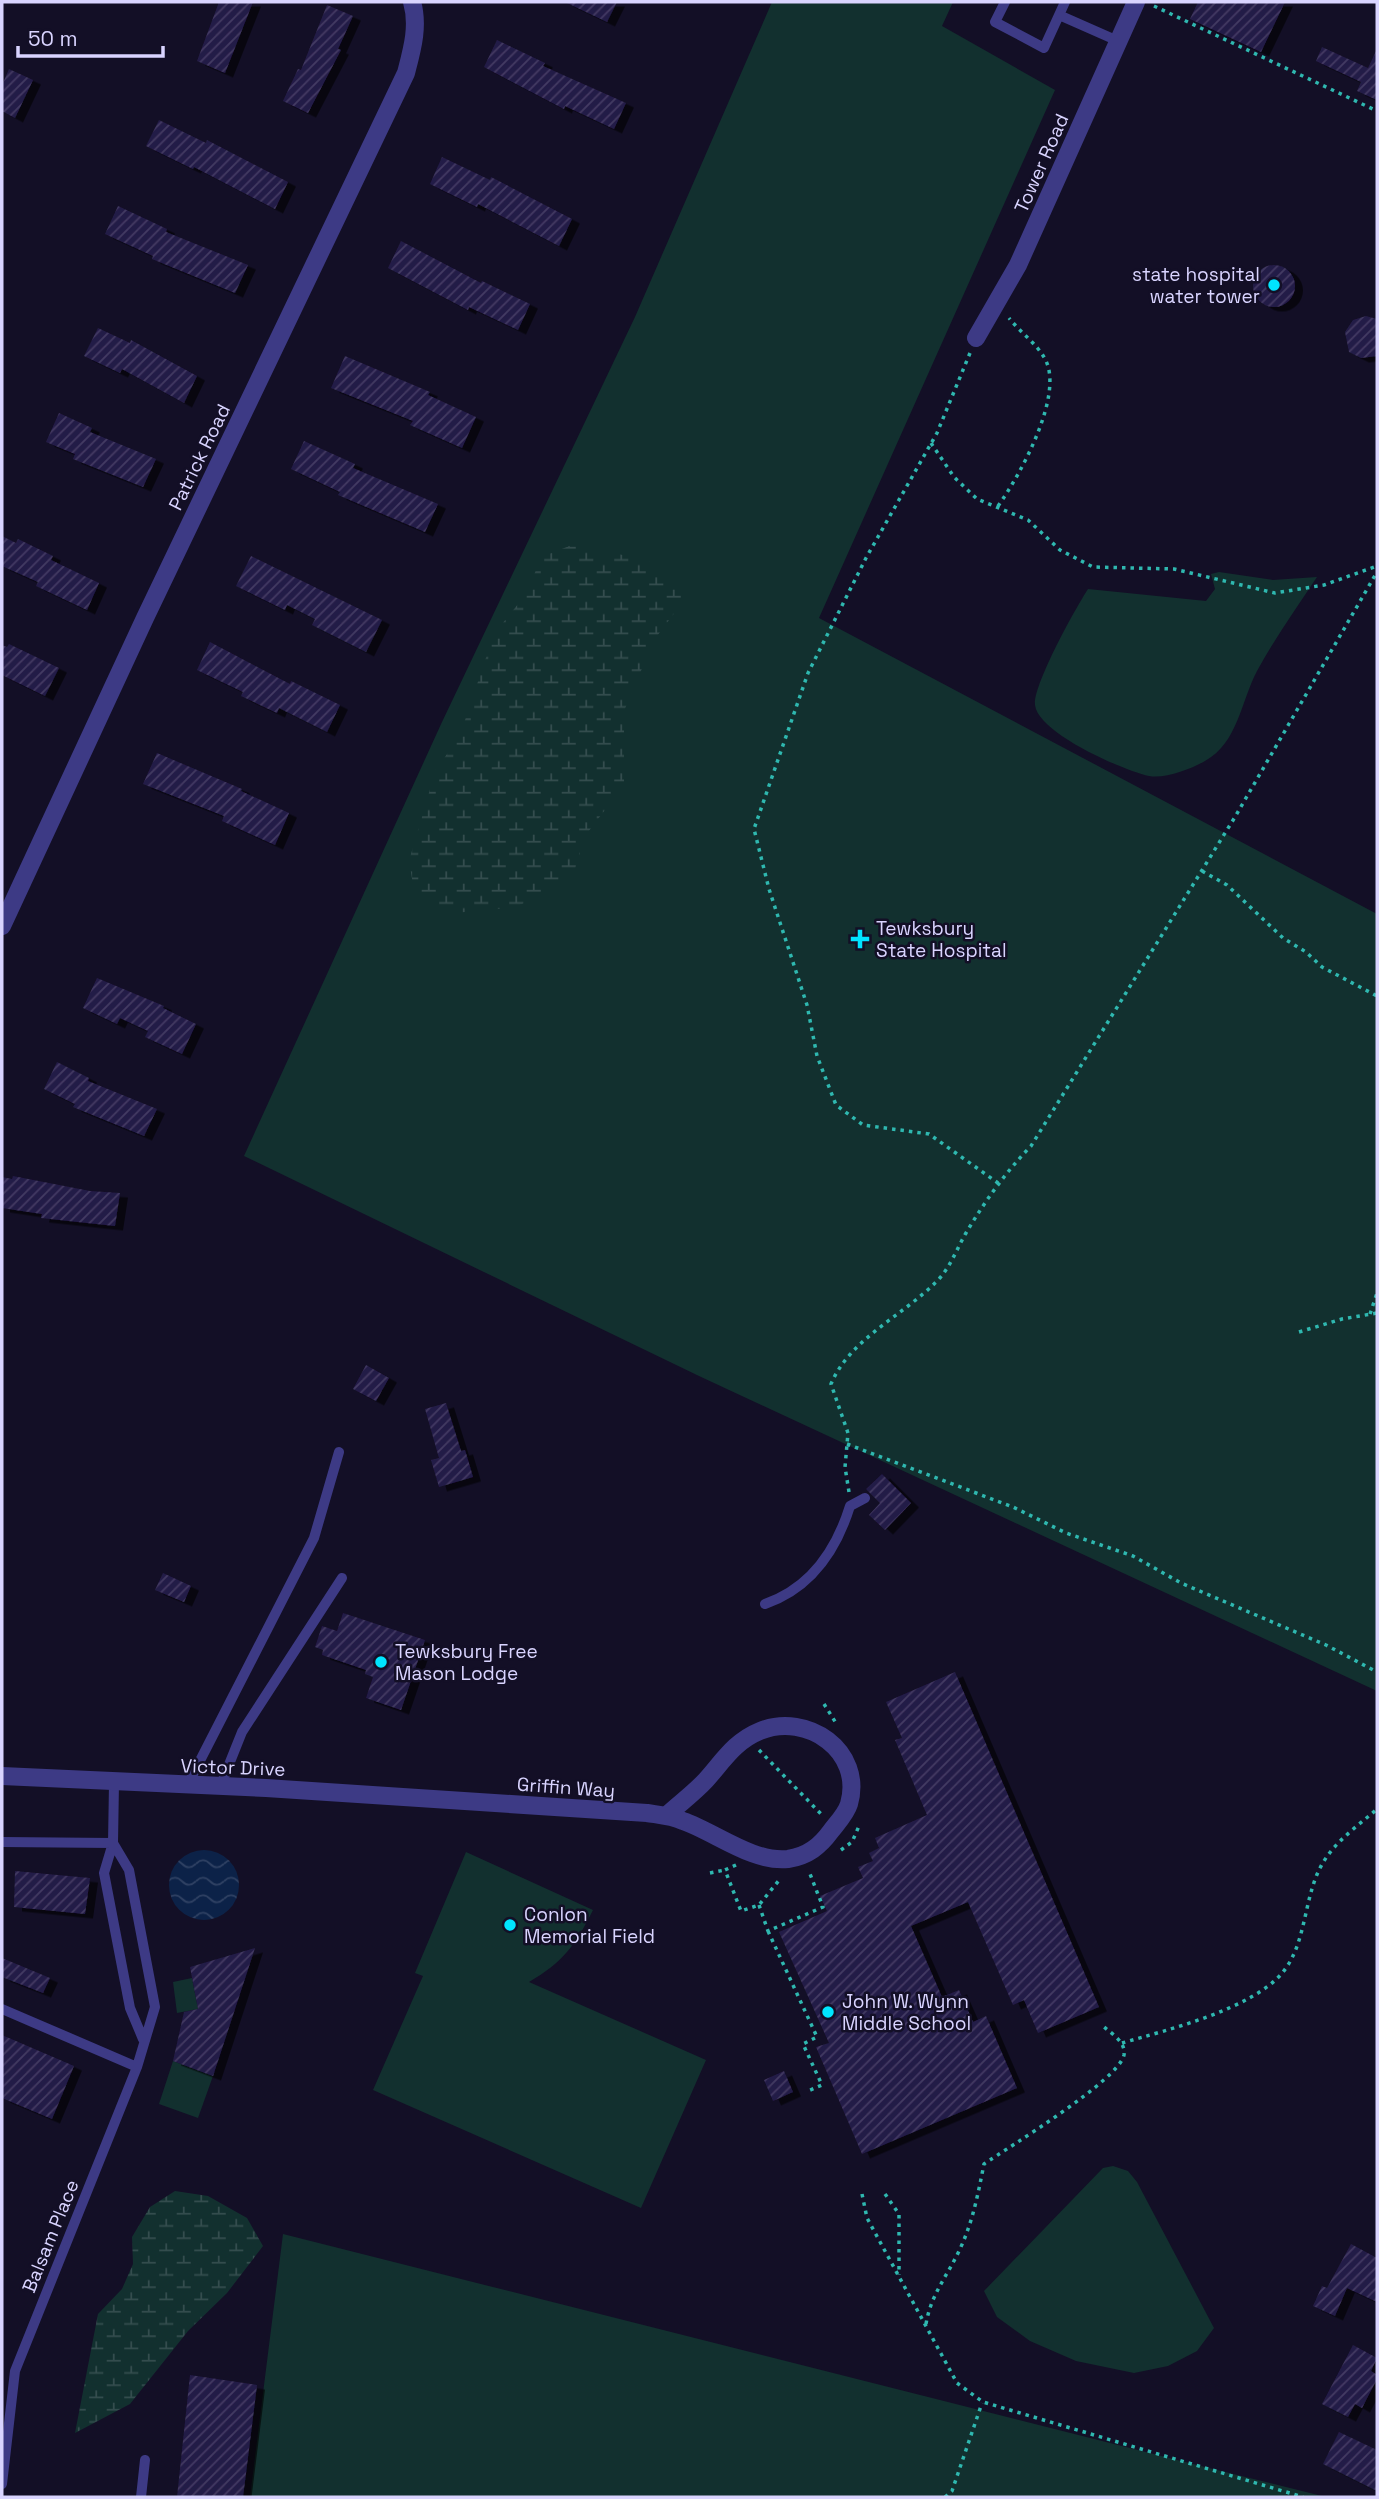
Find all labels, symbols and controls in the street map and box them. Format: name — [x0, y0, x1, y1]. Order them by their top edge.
scale bar — [18, 14, 163, 58]
text: 50 m — [28, 25, 78, 52]
street label: Tower Road — [1009, 110, 1074, 217]
place label: state hospital water tower — [1132, 262, 1260, 309]
marker: state hospital water tower — [1266, 277, 1282, 293]
street label: Patrick Road — [163, 400, 236, 514]
place label: Tewksbury State Hospital — [876, 916, 1007, 963]
marker: Tewksbury State Hospital — [850, 929, 870, 949]
place label: Tewksbury Free Mason Lodge — [395, 1639, 538, 1686]
marker: Tewksbury Free Mason Lodge — [373, 1654, 389, 1670]
street label: Victor Drive — [180, 1753, 286, 1782]
street label: Griffin Way — [516, 1772, 616, 1803]
place label: Conlon Memorial Field — [524, 1902, 655, 1949]
marker: Conlon Memorial Field — [502, 1917, 518, 1933]
place label: John W. Wynn Middle School — [842, 1989, 971, 2036]
marker: John W. Wynn Middle School — [820, 2004, 836, 2020]
street label: Balsam Place — [16, 2176, 84, 2296]

